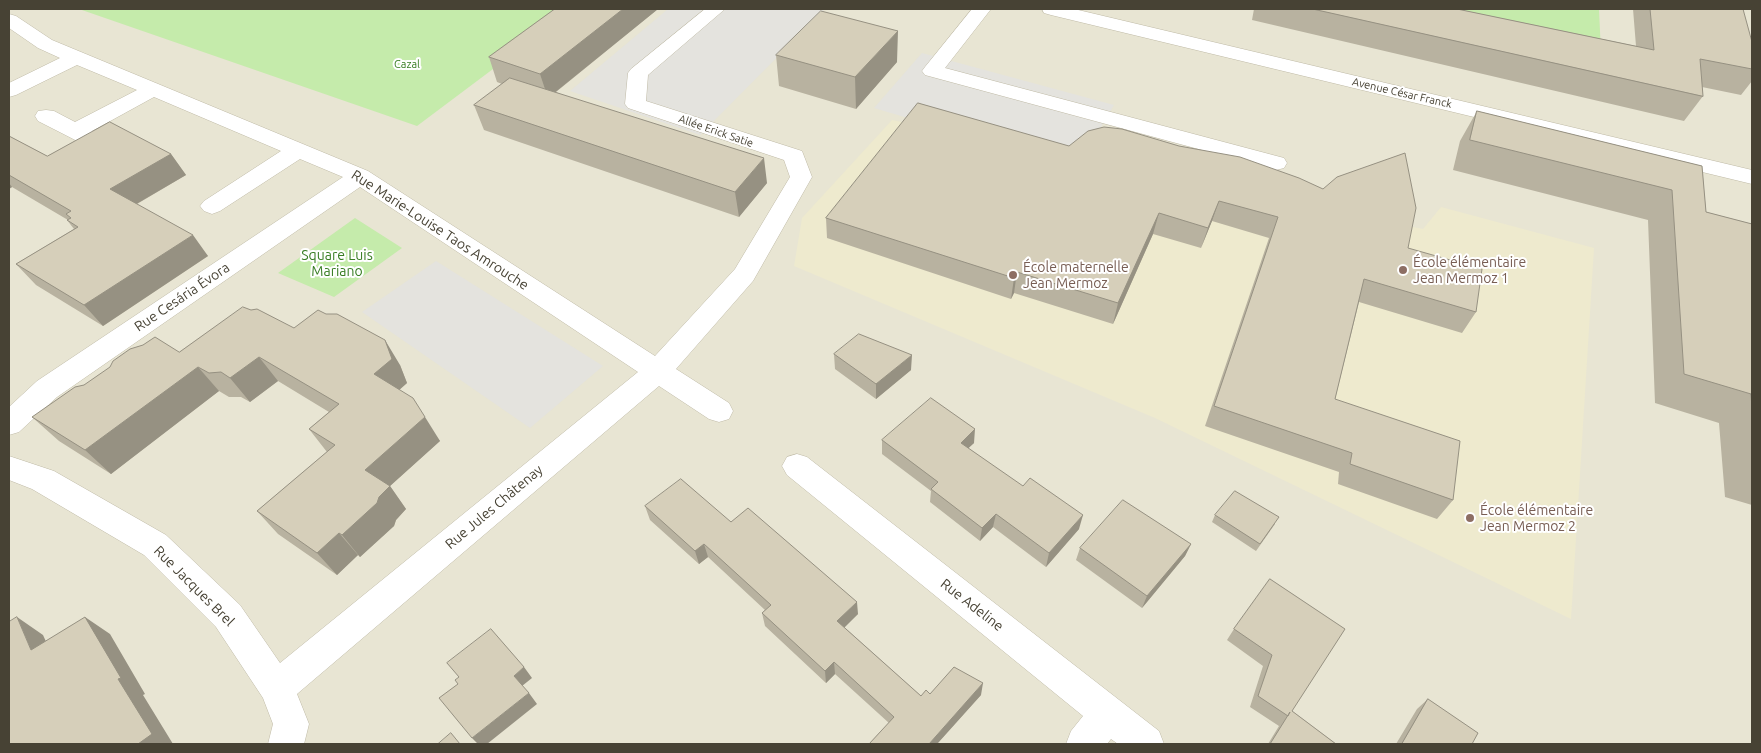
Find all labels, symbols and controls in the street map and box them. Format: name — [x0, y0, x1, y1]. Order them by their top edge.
park label: Cazal — [394, 57, 420, 71]
street label: Avenue César Franck — [1351, 75, 1453, 111]
street label: Allée Erick Satie — [677, 112, 755, 150]
street label: Rue Marie-Louise Taos Amrouche — [348, 166, 532, 294]
park label: Square Luis Mariano — [301, 247, 373, 280]
place label: École élémentaire Jean Mermoz 1 — [1413, 254, 1526, 286]
street label: Rue Cesária Évora — [131, 259, 233, 335]
place label: École maternelle Jean Mermoz — [1023, 259, 1129, 292]
marker: École élémentaire Jean Mermoz 1 — [1397, 264, 1409, 276]
marker: École maternelle Jean Mermoz — [1007, 269, 1019, 281]
street label: Rue Jules Châtenay — [442, 461, 546, 553]
place label: École élémentaire Jean Mermoz 2 — [1480, 502, 1593, 534]
marker: École élémentaire Jean Mermoz 2 — [1464, 512, 1476, 524]
street label: Rue Jacques Brel — [150, 542, 238, 630]
street label: Rue Adeline — [937, 575, 1007, 635]

